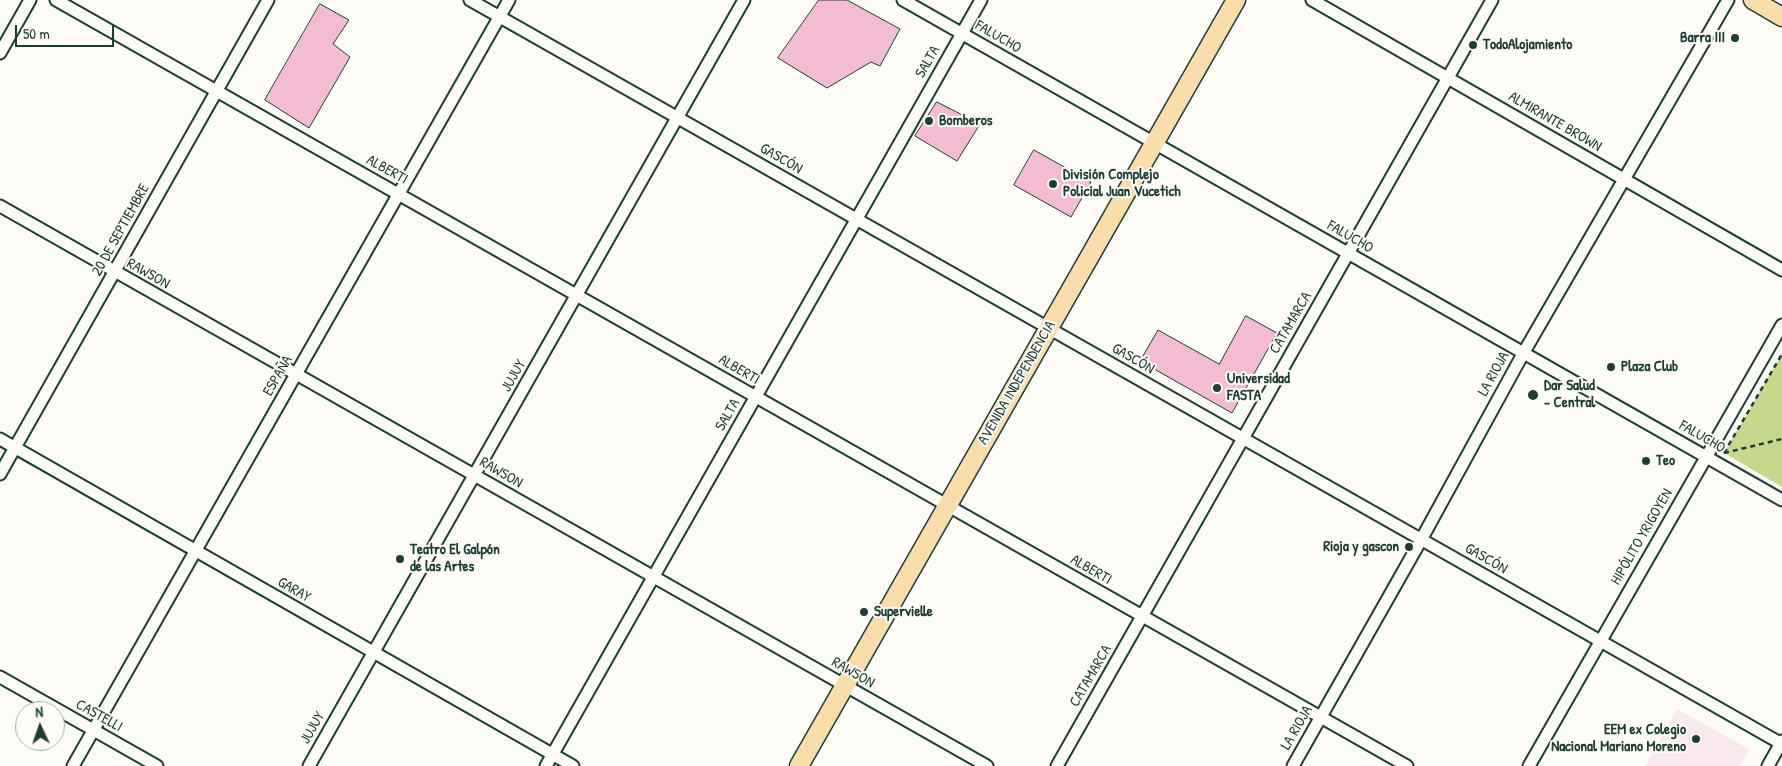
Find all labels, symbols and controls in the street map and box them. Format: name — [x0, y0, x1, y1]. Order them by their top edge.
scale bar — [18, 15, 116, 47]
street label: FALUCHO — [972, 17, 1024, 57]
text: 50 m — [23, 23, 50, 44]
place label: Barra III — [1680, 29, 1725, 47]
marker: Barra III — [1729, 32, 1741, 44]
place label: TodoAlojamiento — [1483, 36, 1572, 54]
marker: TodoAlojamiento — [1467, 39, 1479, 51]
street label: SALTA — [912, 43, 944, 81]
street label: ALMIRANTE BROWN — [1505, 88, 1605, 156]
place label: Bomberos — [939, 112, 993, 130]
marker: Bomberos — [923, 115, 935, 127]
street label: GASCÓN — [757, 140, 805, 178]
street label: ALBERTI — [363, 151, 411, 189]
place label: División Complejo Policial Juan Vucetich — [1063, 166, 1181, 201]
marker: División Complejo Policial Juan Vucetich — [1047, 178, 1059, 190]
street label: 20 DE SEPTIEMBRE — [88, 181, 154, 279]
street label: FALUCHO — [1324, 217, 1376, 257]
street label: RAWSON — [123, 255, 173, 293]
street label: CATAMARCA — [1266, 289, 1316, 357]
street label: AVENIDA INDEPENDENCIA — [974, 318, 1060, 448]
street label: GASCÓN — [1109, 340, 1157, 378]
street label: LA RIOJA — [1475, 349, 1513, 399]
street label: ALBERTI — [715, 351, 763, 389]
street label: ESPAÑA — [259, 353, 297, 399]
street label: JUJUY — [498, 357, 530, 395]
place label: Plaza Club — [1621, 358, 1678, 376]
marker: Plaza Club — [1605, 361, 1617, 373]
place label: Universidad FASTA — [1227, 370, 1290, 405]
place label: Dar Salud - Central — [1544, 377, 1595, 412]
marker: Universidad FASTA — [1211, 382, 1223, 394]
marker: Dar Salud - Central — [1526, 388, 1540, 402]
street label: SALTA — [712, 396, 744, 434]
street label: FALUCHO — [1676, 417, 1728, 457]
place label: Teo — [1656, 452, 1675, 470]
street label: RAWSON — [476, 454, 526, 492]
marker: Teo — [1640, 455, 1652, 467]
street label: HIPÓLITO YRIGOYEN — [1607, 486, 1677, 588]
place label: Rioja y gascon — [1323, 538, 1399, 556]
street label: GASCÓN — [1462, 540, 1510, 578]
place label: Teatro El Galpón de las Artes — [410, 541, 500, 576]
marker: Rioja y gascon — [1403, 541, 1415, 553]
street label: ALBERTI — [1067, 551, 1115, 589]
marker: Teatro El Galpón de las Artes — [394, 553, 406, 565]
street label: GARAY — [274, 573, 314, 607]
place label: Supervielle — [874, 603, 933, 621]
marker: Supervielle — [858, 606, 870, 618]
street label: CATAMARCA — [1066, 642, 1116, 710]
street label: RAWSON — [828, 654, 878, 692]
street label: CASTELLI — [72, 696, 126, 736]
north arrow — [15, 701, 65, 751]
text: N — [35, 702, 43, 721]
street label: LA RIOJA — [1277, 703, 1317, 753]
street label: JUJUY — [297, 709, 329, 747]
place label: EEM ex Colegio Nacional Mariano Moreno — [1551, 721, 1686, 756]
marker: EEM ex Colegio Nacional Mariano Moreno — [1690, 733, 1702, 745]

